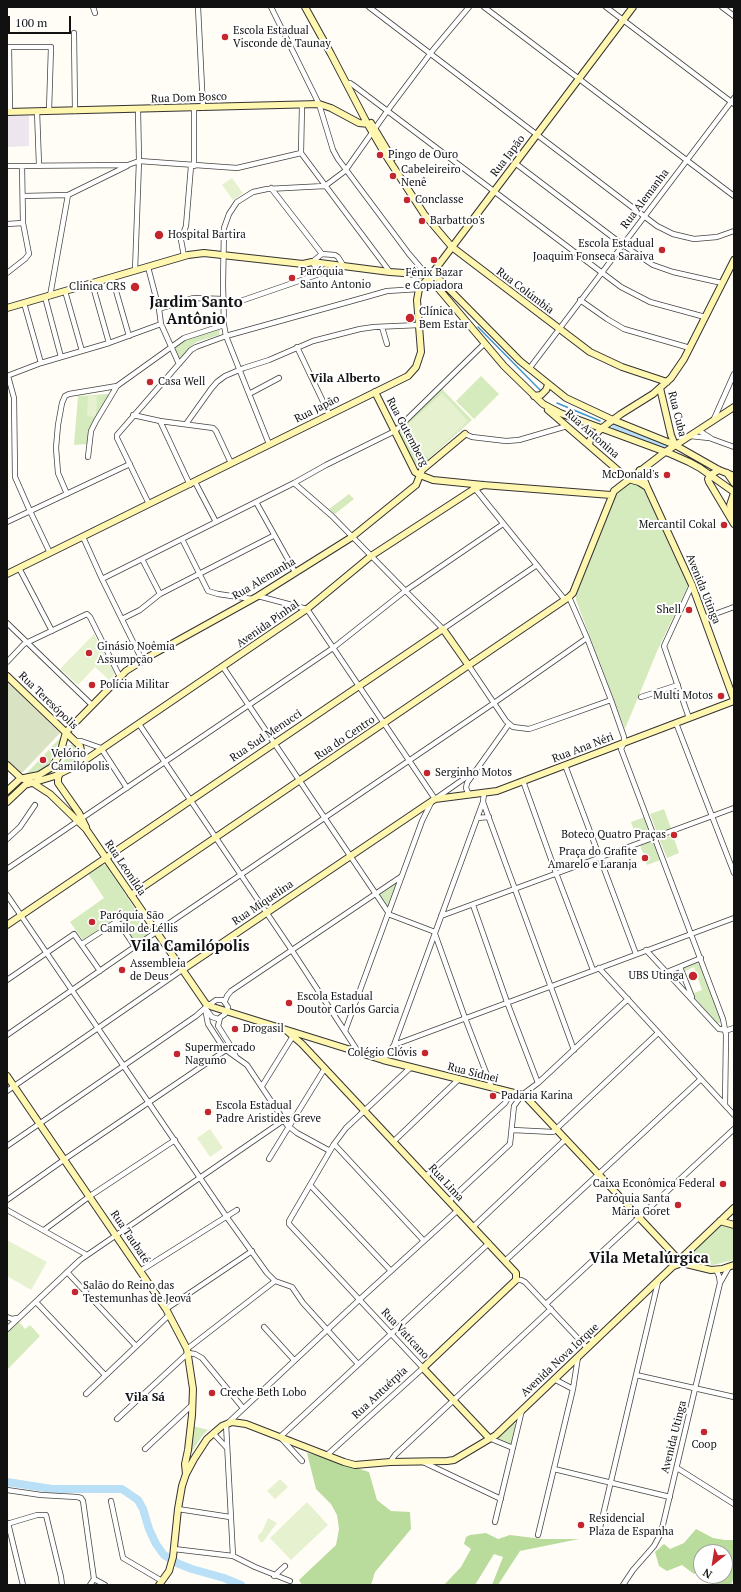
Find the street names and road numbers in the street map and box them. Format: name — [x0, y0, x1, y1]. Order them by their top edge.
street label: Rua Dom Bosco — [151, 90, 227, 106]
street label: Rua Japão — [488, 133, 528, 179]
street label: Rua Alemanha — [618, 166, 672, 232]
street label: Rua Colúmbia — [494, 265, 556, 317]
street label: Rua Cuba — [665, 390, 689, 438]
street label: Rua Japão — [292, 392, 342, 426]
street label: Rua Gutemberg — [383, 395, 431, 469]
street label: Rua Antonina — [562, 407, 622, 461]
street label: Avenida Utinga — [683, 552, 723, 626]
street label: Rua Alemanha — [230, 555, 298, 603]
street label: Avenida Pinhal — [234, 598, 302, 650]
street label: Rua Teresópolis — [16, 669, 80, 733]
street label: Rua Sud Menucci — [228, 707, 304, 765]
street label: Rua do Centro — [312, 713, 378, 763]
street label: Rua Ana Néri — [550, 730, 616, 766]
street label: Rua Leonilda — [102, 838, 148, 898]
street label: Rua Miquelina — [230, 878, 296, 928]
street label: Rua Sidnei — [446, 1060, 500, 1086]
street label: Rua Lima — [426, 1162, 466, 1204]
street label: Rua Taubaté — [107, 1208, 153, 1266]
street label: Rua Vaticano — [378, 1306, 432, 1362]
street label: Avenida Nova Iorque — [518, 1321, 602, 1399]
street label: Rua Antuérpia — [350, 1364, 410, 1422]
street label: Avenida Utinga — [659, 1399, 689, 1475]

